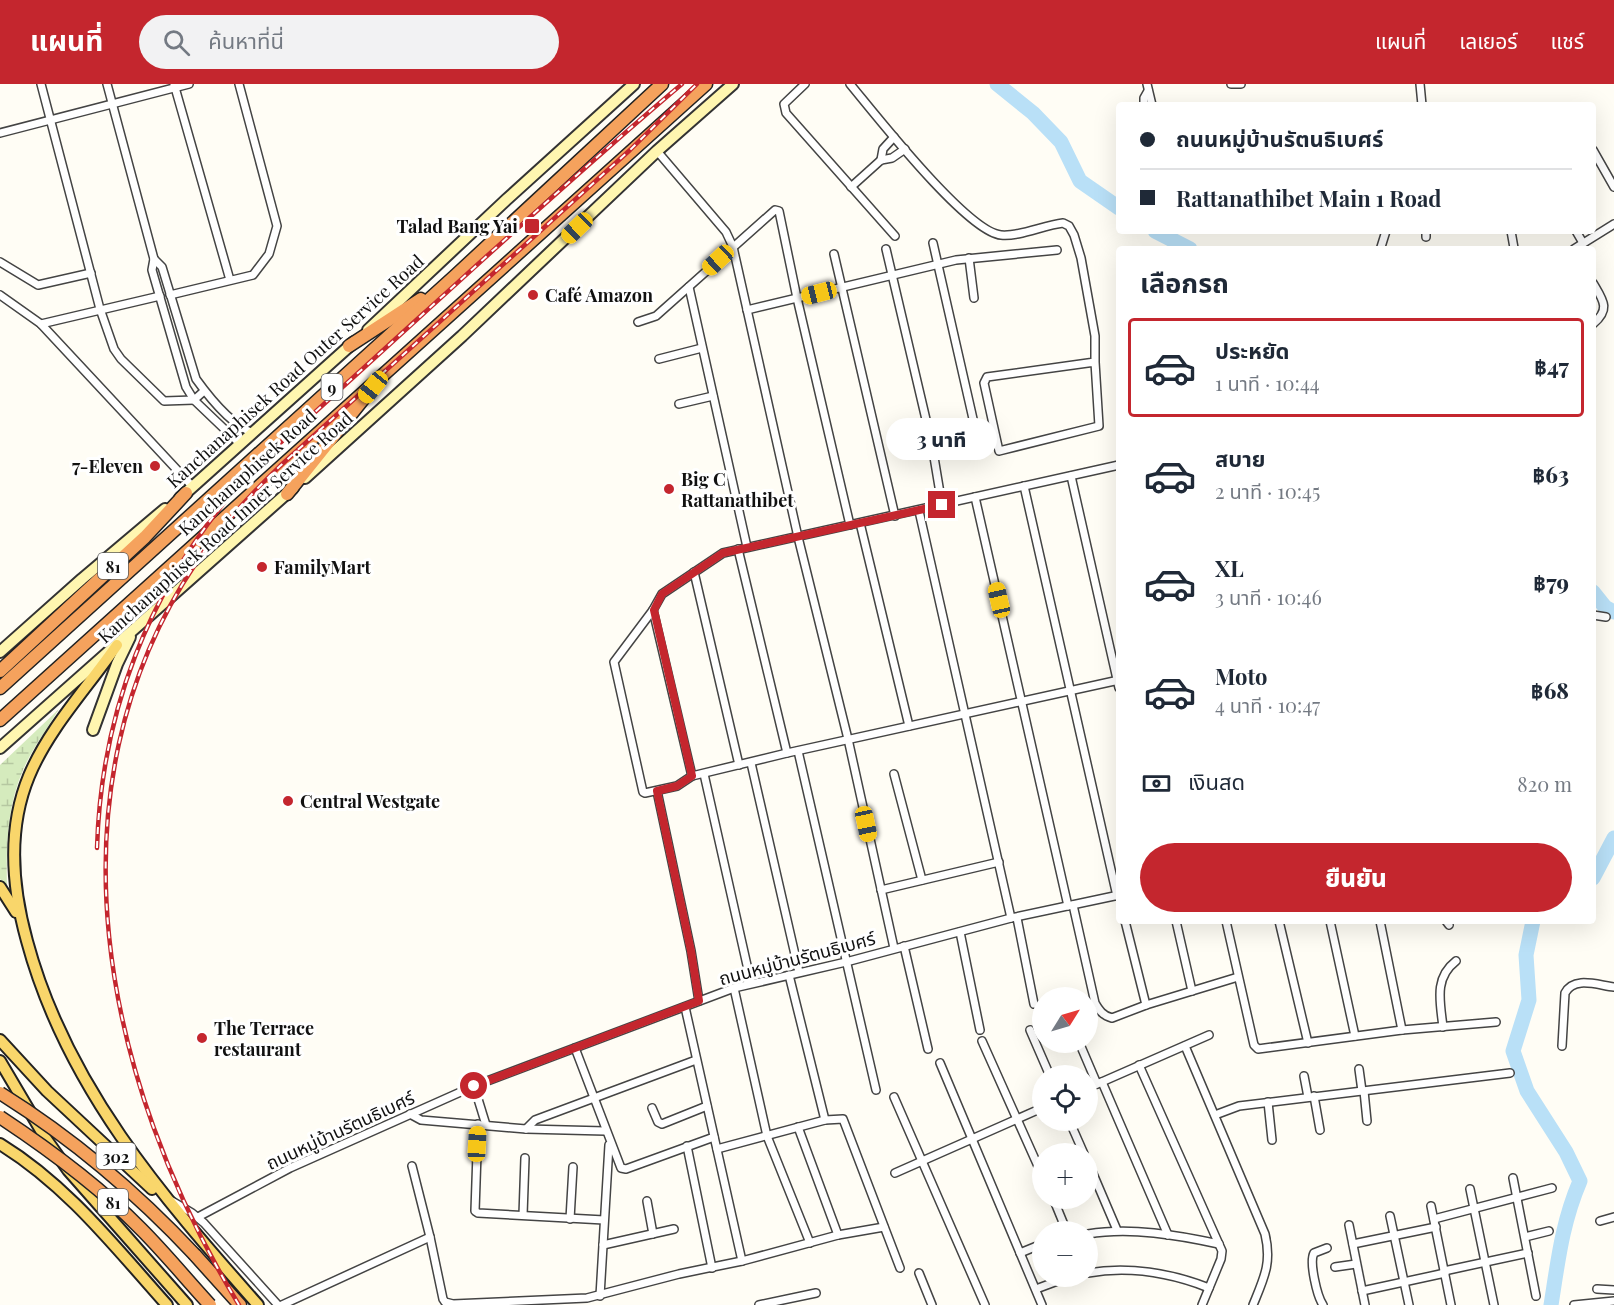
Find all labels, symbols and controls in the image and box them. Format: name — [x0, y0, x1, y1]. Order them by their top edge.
search box — [139, 15, 559, 69]
text: แผนที่ — [30, 21, 103, 58]
text: ค้นหาที่นี่ — [208, 25, 284, 55]
icon: search — [160, 26, 193, 59]
text: แผนที่ — [1375, 26, 1426, 54]
text: เลเยอร์ — [1459, 26, 1518, 54]
text: แชร์ — [1551, 26, 1584, 54]
text: ถนนหมู่บ้านรัตนธิเบศร์ — [1176, 123, 1383, 153]
text: Rattanathibet Main 1 Road — [1176, 183, 1442, 213]
car — [558, 209, 596, 247]
place label: Talad Bang Yai — [397, 214, 518, 238]
marker: Talad Bang Yai — [523, 217, 541, 235]
car — [699, 241, 737, 279]
street label: Kanchanaphisek Road Outer Service Road — [162, 250, 428, 492]
text: เลือกรถ — [1140, 264, 1229, 300]
car — [799, 280, 839, 306]
place label: Café Amazon — [545, 283, 653, 307]
marker: Café Amazon — [526, 288, 540, 302]
text: ประหยัด — [1215, 335, 1290, 365]
icon: car — [1143, 341, 1197, 395]
text: ฿47 — [1534, 351, 1569, 381]
car — [355, 367, 391, 407]
text: 1 นาที · 10:44 — [1215, 369, 1320, 396]
road number: 9 — [322, 374, 342, 400]
street label: Kanchanaphisek Road — [174, 404, 320, 540]
street label: Kanchanaphisek Road Inner Service Road — [92, 405, 358, 648]
callout: 3 นาที — [886, 418, 998, 460]
text: 3 นาที — [917, 425, 966, 452]
text: สบาย — [1215, 443, 1265, 473]
icon: car — [1143, 449, 1197, 503]
place label: 7-Eleven — [72, 454, 143, 478]
marker: 7-Eleven — [148, 459, 162, 473]
text: ฿63 — [1533, 459, 1569, 489]
place label: Big C Rattanathibet — [681, 467, 794, 512]
text: 2 นาที · 10:45 — [1215, 477, 1320, 504]
marker: Big C Rattanathibet — [662, 482, 676, 496]
route end — [928, 491, 955, 518]
road number: 81 — [98, 553, 128, 579]
text: XL — [1215, 553, 1244, 583]
place label: FamilyMart — [274, 555, 372, 579]
icon: car — [1143, 557, 1197, 611]
marker: FamilyMart — [255, 560, 269, 574]
text: ฿79 — [1533, 567, 1569, 597]
car — [986, 580, 1012, 620]
text: 3 นาที · 10:46 — [1215, 583, 1322, 610]
text: Moto — [1215, 661, 1268, 691]
icon: car — [1143, 665, 1197, 719]
text: ฿68 — [1531, 675, 1569, 705]
text: 4 นาที · 10:47 — [1215, 691, 1320, 718]
text: เงินสด — [1188, 766, 1245, 796]
icon: cash — [1140, 767, 1173, 800]
text: 820 m — [1517, 770, 1572, 797]
place label: Central Westgate — [300, 789, 440, 813]
marker: Central Westgate — [281, 794, 295, 808]
car — [853, 805, 879, 843]
button: ยืนยัน — [1140, 843, 1572, 912]
street label: ถนนหมู่บ้านรัตนธิเบศร์ — [716, 925, 879, 991]
north arrow — [1032, 987, 1098, 1053]
map controls — [1032, 987, 1098, 1287]
place label: The Terrace restaurant — [214, 1016, 314, 1061]
marker: The Terrace restaurant — [195, 1031, 209, 1045]
button: locate — [1032, 1065, 1098, 1131]
route start — [460, 1072, 487, 1099]
street label: ถนนหมู่บ้านรัตนธิเบศร์ — [262, 1085, 419, 1176]
car — [467, 1126, 487, 1162]
road number: 302 — [96, 1143, 136, 1169]
button: + — [1032, 1143, 1098, 1209]
road number: 81 — [98, 1189, 128, 1215]
button: − — [1032, 1221, 1098, 1287]

